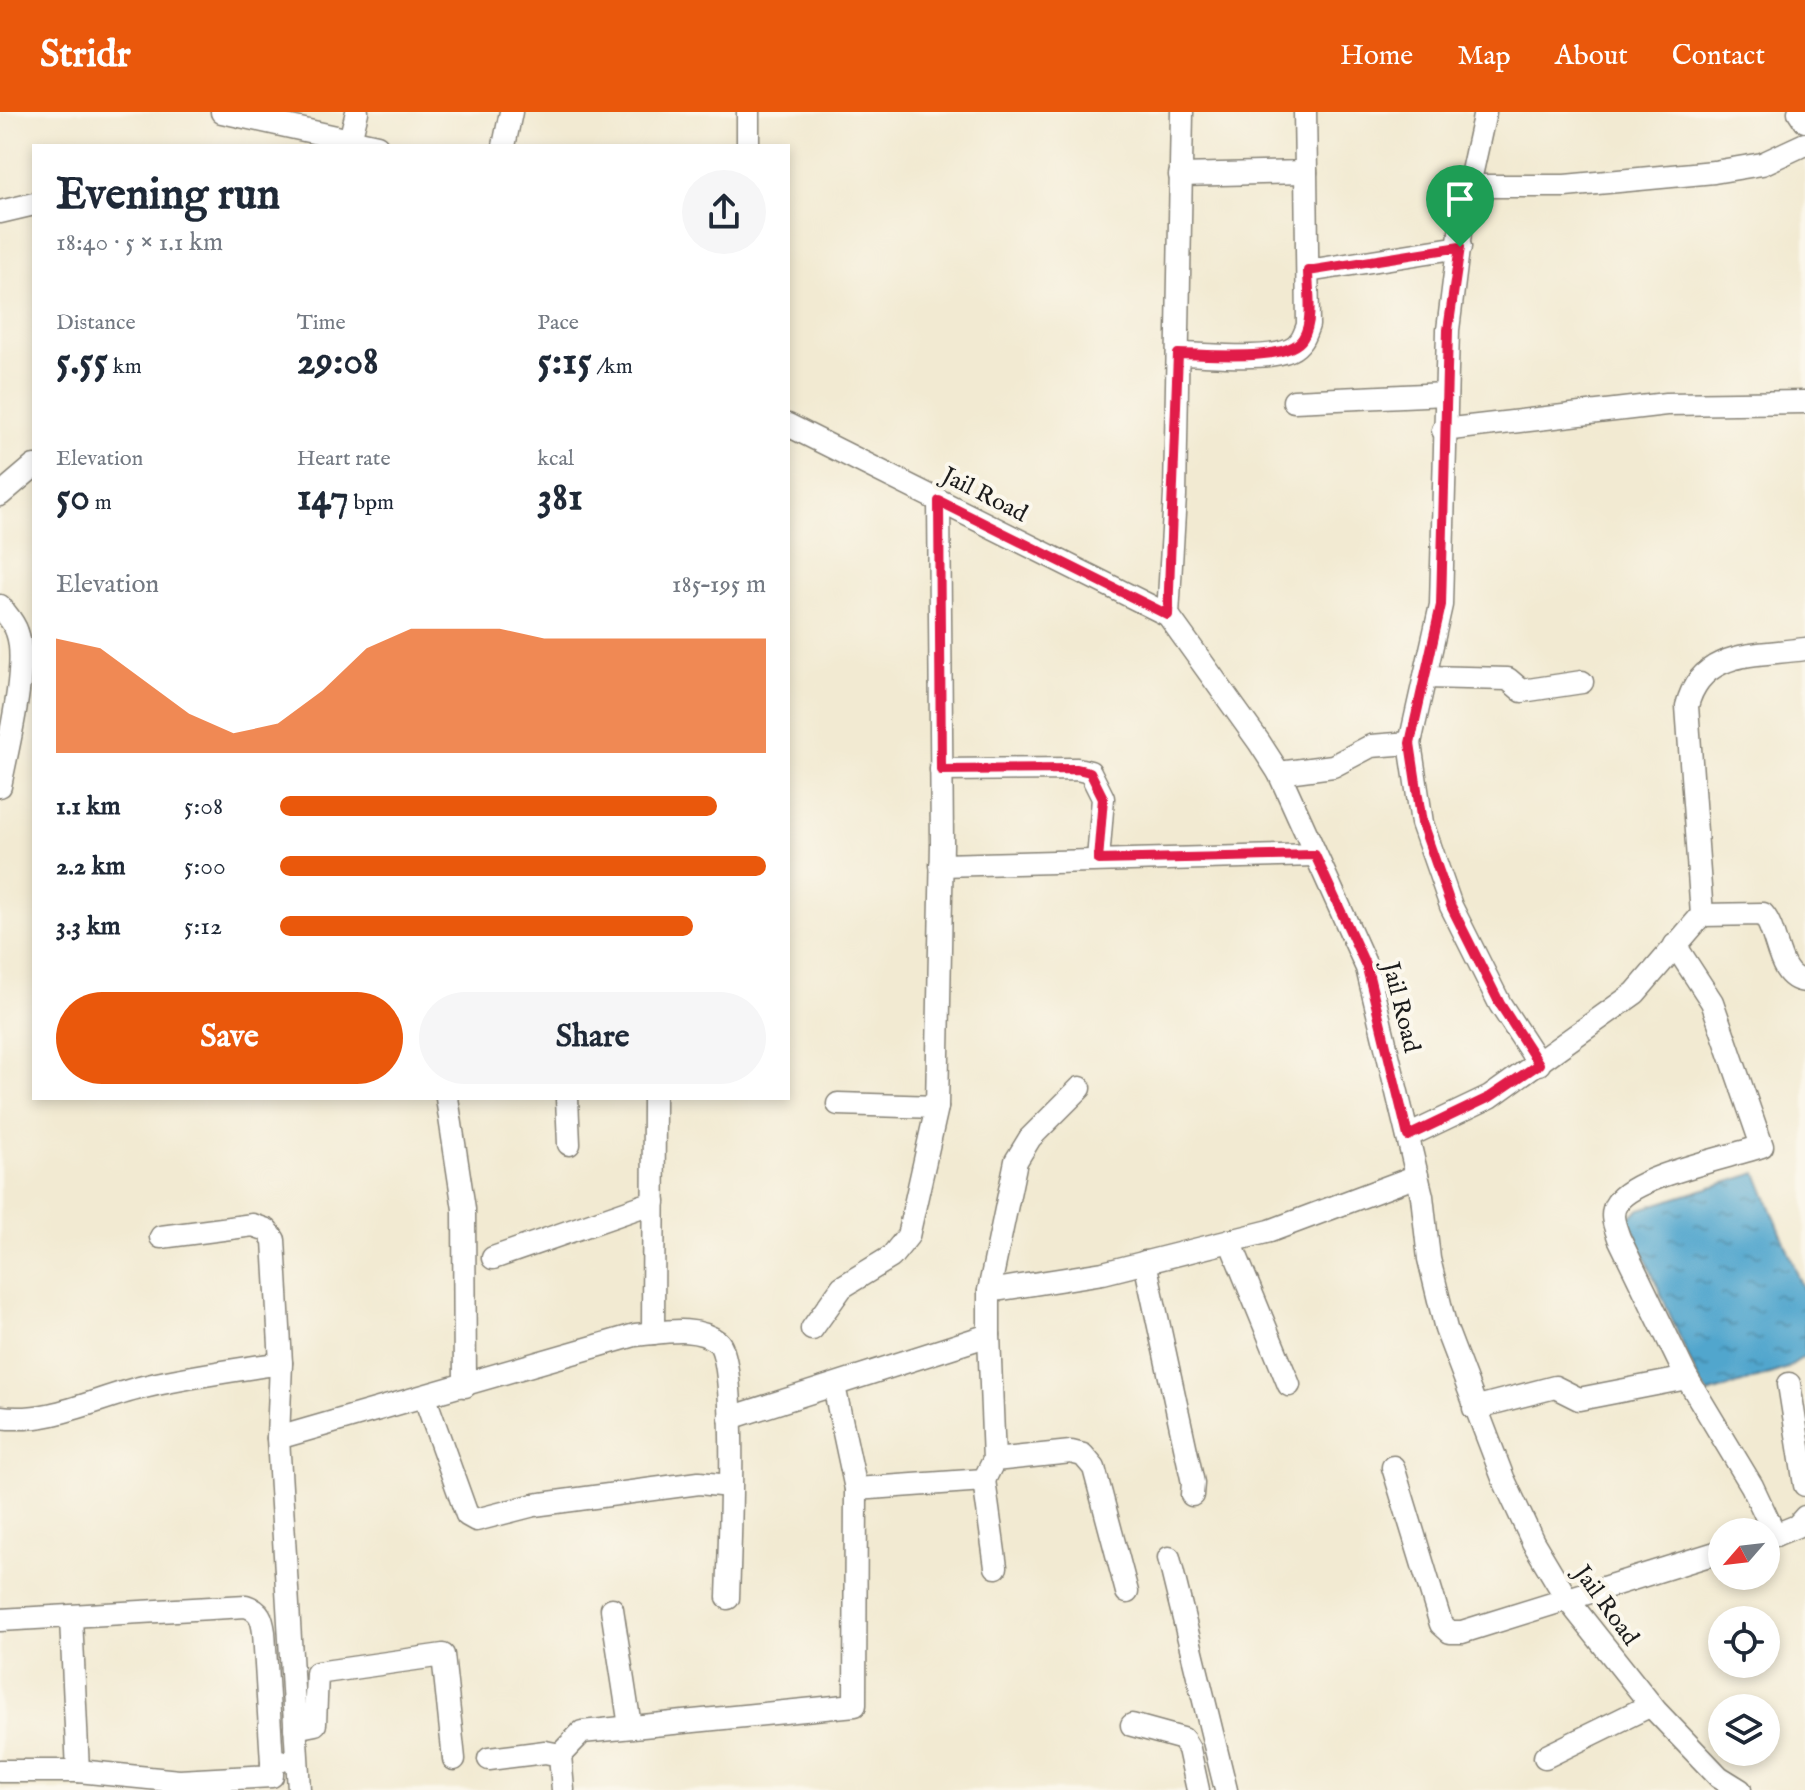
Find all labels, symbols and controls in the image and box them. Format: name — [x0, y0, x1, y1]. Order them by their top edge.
text: Stridr — [40, 32, 131, 80]
text: Home — [1340, 39, 1413, 74]
text: Map — [1457, 39, 1511, 74]
text: About — [1555, 39, 1628, 74]
text: Contact — [1672, 39, 1765, 74]
pin — [1426, 165, 1494, 247]
text: Evening run — [56, 168, 280, 224]
button: share — [682, 170, 766, 254]
icon: arrive — [1438, 177, 1482, 221]
text: 18:40 · 5 × 1.1 km — [56, 226, 223, 259]
text: Distance — [56, 309, 136, 337]
text: Time — [297, 309, 346, 337]
text: Pace — [537, 309, 579, 337]
text: 5.55 — [56, 337, 108, 388]
text: 29:08 — [297, 337, 379, 388]
text: 5:15 — [537, 337, 592, 388]
text: km — [108, 353, 142, 381]
text: /km — [592, 353, 633, 381]
text: Elevation — [56, 445, 143, 473]
text: Heart rate — [297, 445, 391, 473]
text: kcal — [537, 445, 574, 473]
street label: Jail Road — [934, 459, 1033, 530]
text: 50 — [56, 473, 90, 524]
text: 147 — [297, 473, 349, 524]
text: 381 — [537, 473, 583, 524]
text: m — [90, 489, 112, 517]
text: bpm — [349, 489, 394, 517]
text: Elevation — [56, 568, 159, 601]
text: 185–195 m — [672, 568, 766, 601]
text: 1.1 km — [56, 790, 121, 823]
text: 5:08 — [184, 790, 223, 823]
text: 2.2 km — [56, 850, 126, 883]
text: 5:00 — [184, 850, 226, 883]
text: 3.3 km — [56, 910, 121, 943]
text: 5:12 — [184, 910, 222, 943]
street label: Jail Road — [1374, 956, 1427, 1056]
button: Save — [56, 992, 403, 1084]
button: Share — [419, 992, 766, 1084]
north arrow — [1708, 1518, 1780, 1590]
map controls — [1708, 1518, 1780, 1766]
street label: Jail Road — [1564, 1557, 1645, 1652]
button: locate — [1708, 1606, 1780, 1678]
button: layers — [1708, 1694, 1780, 1766]

